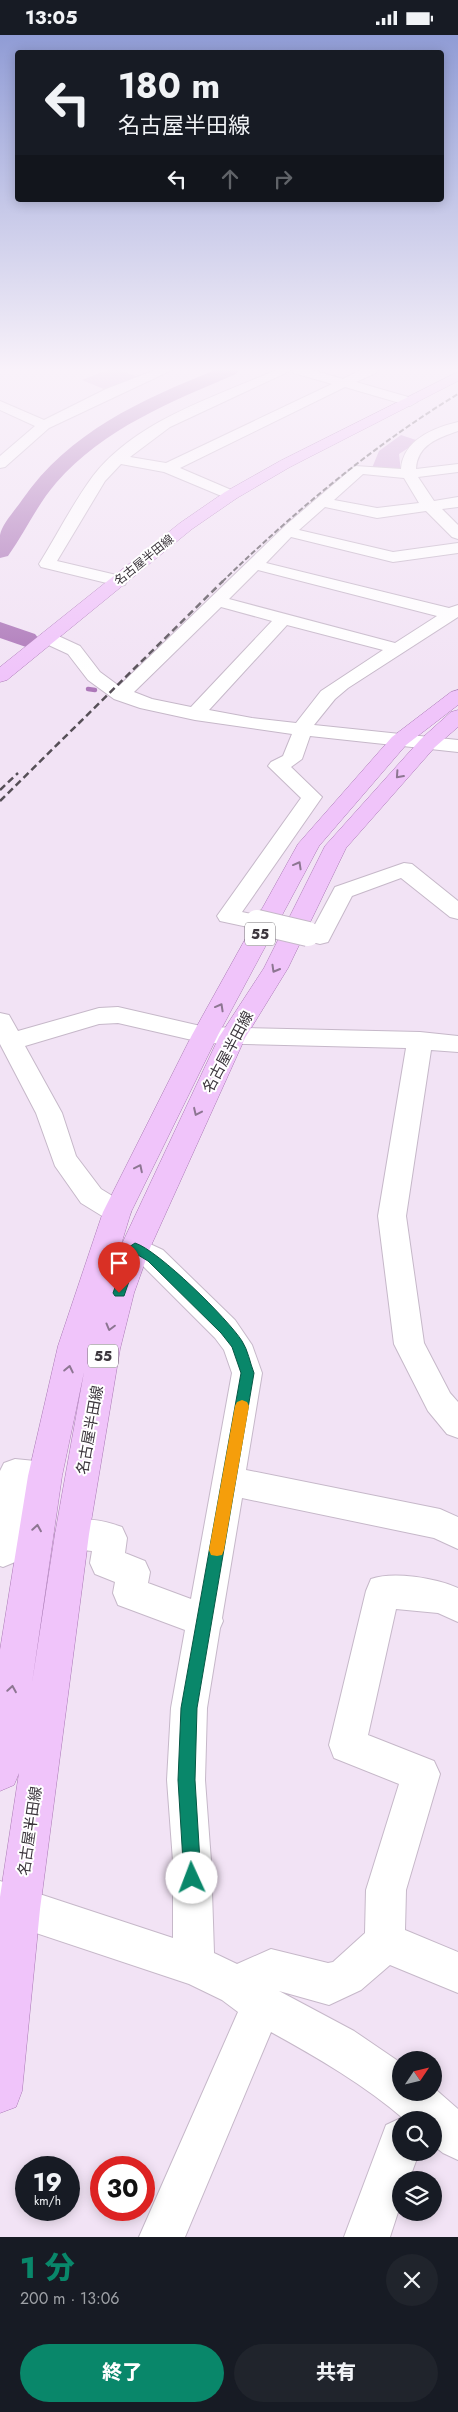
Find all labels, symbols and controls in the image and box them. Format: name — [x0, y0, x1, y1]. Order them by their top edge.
text: 13:05 — [25, 4, 77, 31]
text: 180 m — [118, 61, 220, 111]
icon: left — [35, 70, 100, 135]
text: 名古屋半田線 — [118, 109, 250, 141]
icon: left — [163, 165, 191, 193]
icon: ahead — [216, 165, 244, 193]
icon: right — [269, 165, 297, 193]
street label: 名古屋半田線 — [110, 530, 178, 590]
one-way arrow — [396, 770, 405, 779]
one-way arrow — [291, 861, 301, 870]
road number: 55 — [245, 923, 275, 946]
one-way arrow — [271, 964, 281, 973]
one-way arrow — [213, 1004, 223, 1013]
street label: 名古屋半田線 — [197, 1007, 259, 1097]
one-way arrow — [193, 1107, 204, 1116]
one-way arrow — [133, 1164, 143, 1173]
pin — [98, 1242, 140, 1293]
icon: arrive — [105, 1249, 133, 1277]
one-way arrow — [105, 1322, 116, 1331]
road number: 55 — [88, 1345, 118, 1367]
one-way arrow — [63, 1364, 74, 1373]
street label: 名古屋半田線 — [71, 1384, 109, 1476]
one-way arrow — [31, 1523, 41, 1532]
one-way arrow — [7, 1684, 17, 1693]
street label: 名古屋半田線 — [13, 1785, 47, 1877]
position arrow — [165, 1851, 217, 1903]
north arrow — [392, 2051, 442, 2101]
map controls — [392, 2051, 442, 2221]
button: search — [392, 2111, 442, 2161]
speed limit sign: 30 — [90, 2156, 155, 2221]
text: 19 — [33, 2164, 62, 2200]
button: layers — [392, 2171, 442, 2221]
text: km/h — [34, 2192, 61, 2210]
text: 1 分 — [20, 2246, 75, 2289]
button: close — [386, 2254, 438, 2306]
text: 200 m · 13:06 — [20, 2287, 120, 2310]
button: 終了 — [20, 2344, 224, 2402]
button: 共有 — [234, 2344, 438, 2402]

